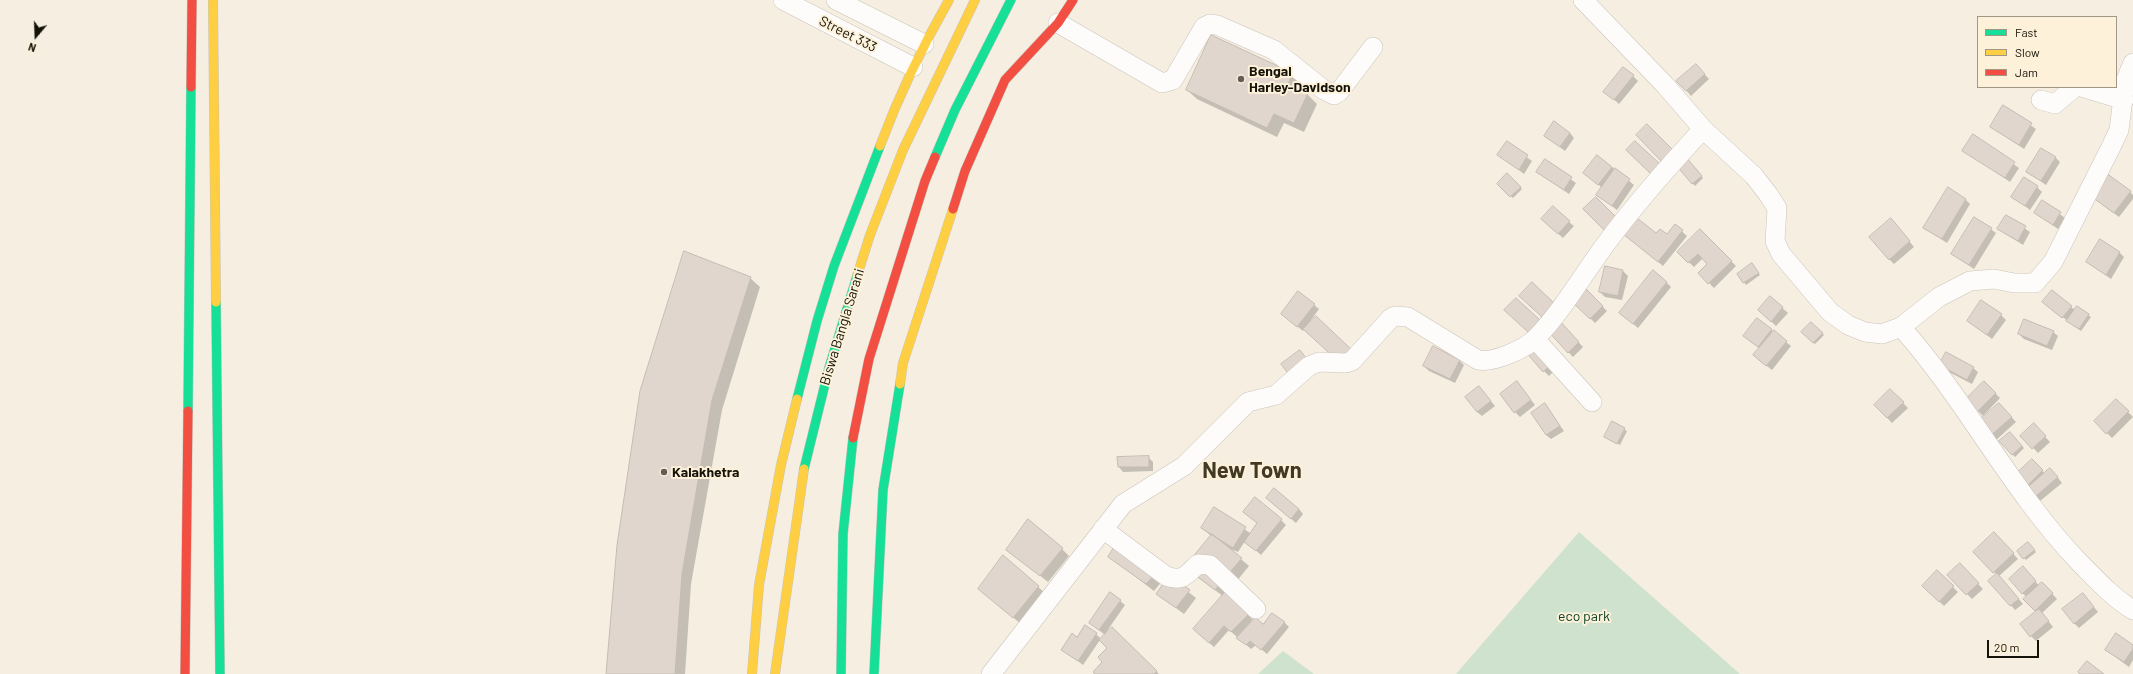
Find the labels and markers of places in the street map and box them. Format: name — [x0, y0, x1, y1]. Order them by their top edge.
place label: Bengal Harley-Davidson — [1249, 63, 1351, 96]
marker: Bengal Harley-Davidson — [1236, 74, 1246, 84]
place label: Kalakhetra — [672, 464, 740, 480]
marker: Kalakhetra — [659, 467, 669, 477]

